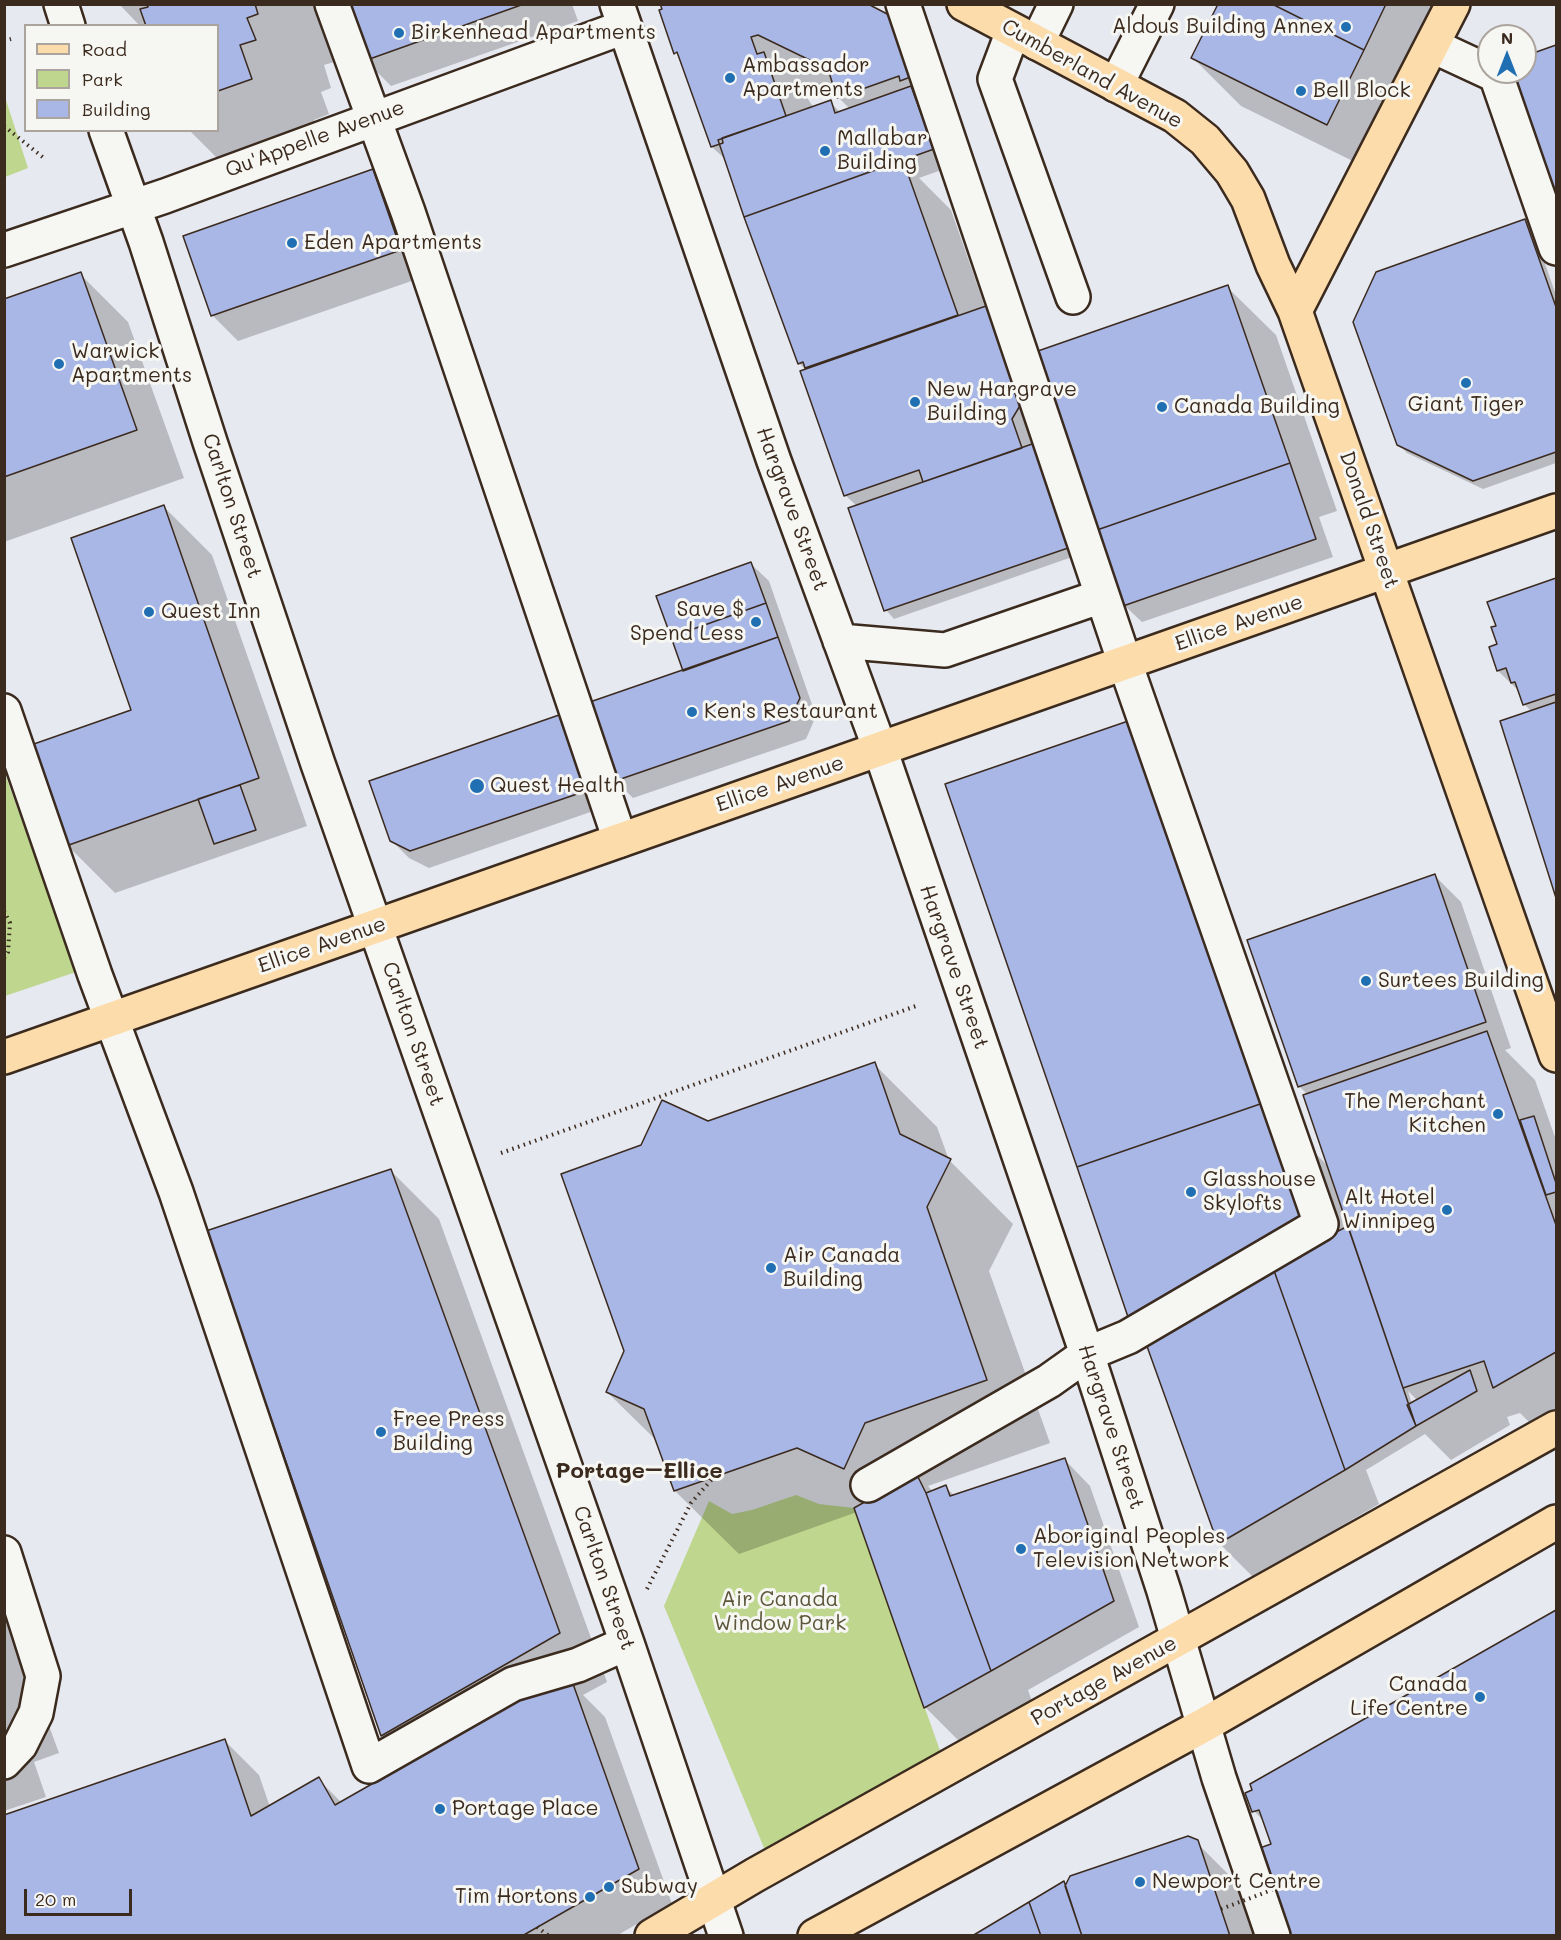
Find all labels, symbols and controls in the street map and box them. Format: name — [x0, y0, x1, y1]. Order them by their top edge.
street label: Cumberland Avenue — [997, 14, 1187, 134]
place label: Aldous Building Annex — [1112, 14, 1334, 40]
place label: Birkenhead Apartments — [411, 20, 656, 46]
marker: Aldous Building Annex — [1339, 20, 1353, 34]
legend — [24, 24, 219, 132]
north arrow — [1477, 24, 1537, 84]
marker: Birkenhead Apartments — [392, 26, 406, 40]
text: N — [1501, 27, 1513, 48]
text: Road — [82, 37, 127, 61]
place label: Ambassador Apartments — [742, 53, 870, 103]
text: Park — [82, 67, 123, 91]
marker: Ambassador Apartments — [723, 71, 737, 85]
place label: Bell Block — [1313, 78, 1411, 104]
marker: Bell Block — [1294, 84, 1308, 98]
street label: Qu'Appelle Avenue — [222, 95, 408, 183]
text: Building — [82, 97, 150, 121]
place label: Mallabar Building — [837, 126, 927, 176]
marker: Mallabar Building — [818, 144, 832, 158]
place label: Eden Apartments — [304, 230, 482, 256]
marker: Eden Apartments — [285, 236, 299, 250]
place label: Warwick Apartments — [71, 339, 192, 389]
marker: Warwick Apartments — [52, 357, 66, 371]
marker: Giant Tiger — [1459, 376, 1473, 390]
place label: New Hargrave Building — [927, 377, 1077, 427]
place label: Giant Tiger — [1408, 392, 1524, 418]
place label: Canada Building — [1174, 394, 1340, 420]
marker: New Hargrave Building — [908, 395, 922, 409]
marker: Canada Building — [1155, 400, 1169, 414]
street label: Hargrave Street — [751, 424, 833, 594]
street label: Carlton Street — [197, 430, 267, 582]
street label: Donald Street — [1334, 448, 1404, 592]
street label: Ellice Avenue — [1172, 589, 1306, 657]
place label: Save $ Spend Less — [630, 597, 744, 647]
place label: Quest Inn — [161, 599, 261, 625]
marker: Quest Inn — [142, 605, 156, 619]
marker: Save $ Spend Less — [749, 615, 763, 629]
place label: Ken's Restaurant — [704, 699, 878, 725]
marker: Ken's Restaurant — [685, 705, 699, 719]
street label: Ellice Avenue — [713, 750, 847, 818]
place label: Quest Health — [490, 773, 624, 799]
marker: Quest Health — [468, 777, 486, 795]
street label: Hargrave Street — [914, 882, 994, 1052]
street label: Ellice Avenue — [255, 911, 389, 979]
street label: Carlton Street — [377, 959, 449, 1109]
place label: Surtees Building — [1378, 968, 1544, 994]
marker: Surtees Building — [1359, 974, 1373, 988]
place label: The Merchant Kitchen — [1344, 1089, 1486, 1139]
marker: The Merchant Kitchen — [1491, 1107, 1505, 1121]
place label: Glasshouse Skylofts — [1203, 1167, 1316, 1217]
marker: Glasshouse Skylofts — [1184, 1185, 1198, 1199]
place label: Alt Hotel Winnipeg — [1342, 1185, 1435, 1235]
marker: Alt Hotel Winnipeg — [1440, 1203, 1454, 1217]
place label: Air Canada Building — [783, 1243, 900, 1293]
marker: Air Canada Building — [764, 1261, 778, 1275]
street label: Hargrave Street — [1072, 1341, 1150, 1513]
place label: Free Press Building — [393, 1407, 505, 1457]
marker: Free Press Building — [374, 1425, 388, 1439]
district label: Portage–Ellice — [555, 1458, 723, 1484]
street label: Carlton Street — [568, 1503, 640, 1653]
place label: Aboriginal Peoples Television Network — [1033, 1524, 1229, 1574]
marker: Aboriginal Peoples Television Network — [1014, 1542, 1028, 1556]
park label: Air Canada Window Park — [714, 1587, 846, 1637]
street label: Portage Avenue — [1027, 1631, 1181, 1731]
place label: Canada Life Centre — [1350, 1672, 1468, 1722]
marker: Canada Life Centre — [1473, 1690, 1487, 1704]
place label: Portage Place — [452, 1796, 599, 1822]
marker: Portage Place — [433, 1802, 447, 1816]
place label: Newport Centre — [1152, 1869, 1321, 1895]
place label: Subway — [621, 1874, 698, 1900]
marker: Newport Centre — [1133, 1875, 1147, 1889]
scale bar — [27, 1877, 135, 1915]
marker: Subway — [602, 1880, 616, 1894]
place label: Tim Hortons — [455, 1884, 578, 1910]
text: 20 m — [35, 1887, 76, 1911]
marker: Tim Hortons — [583, 1890, 597, 1904]

